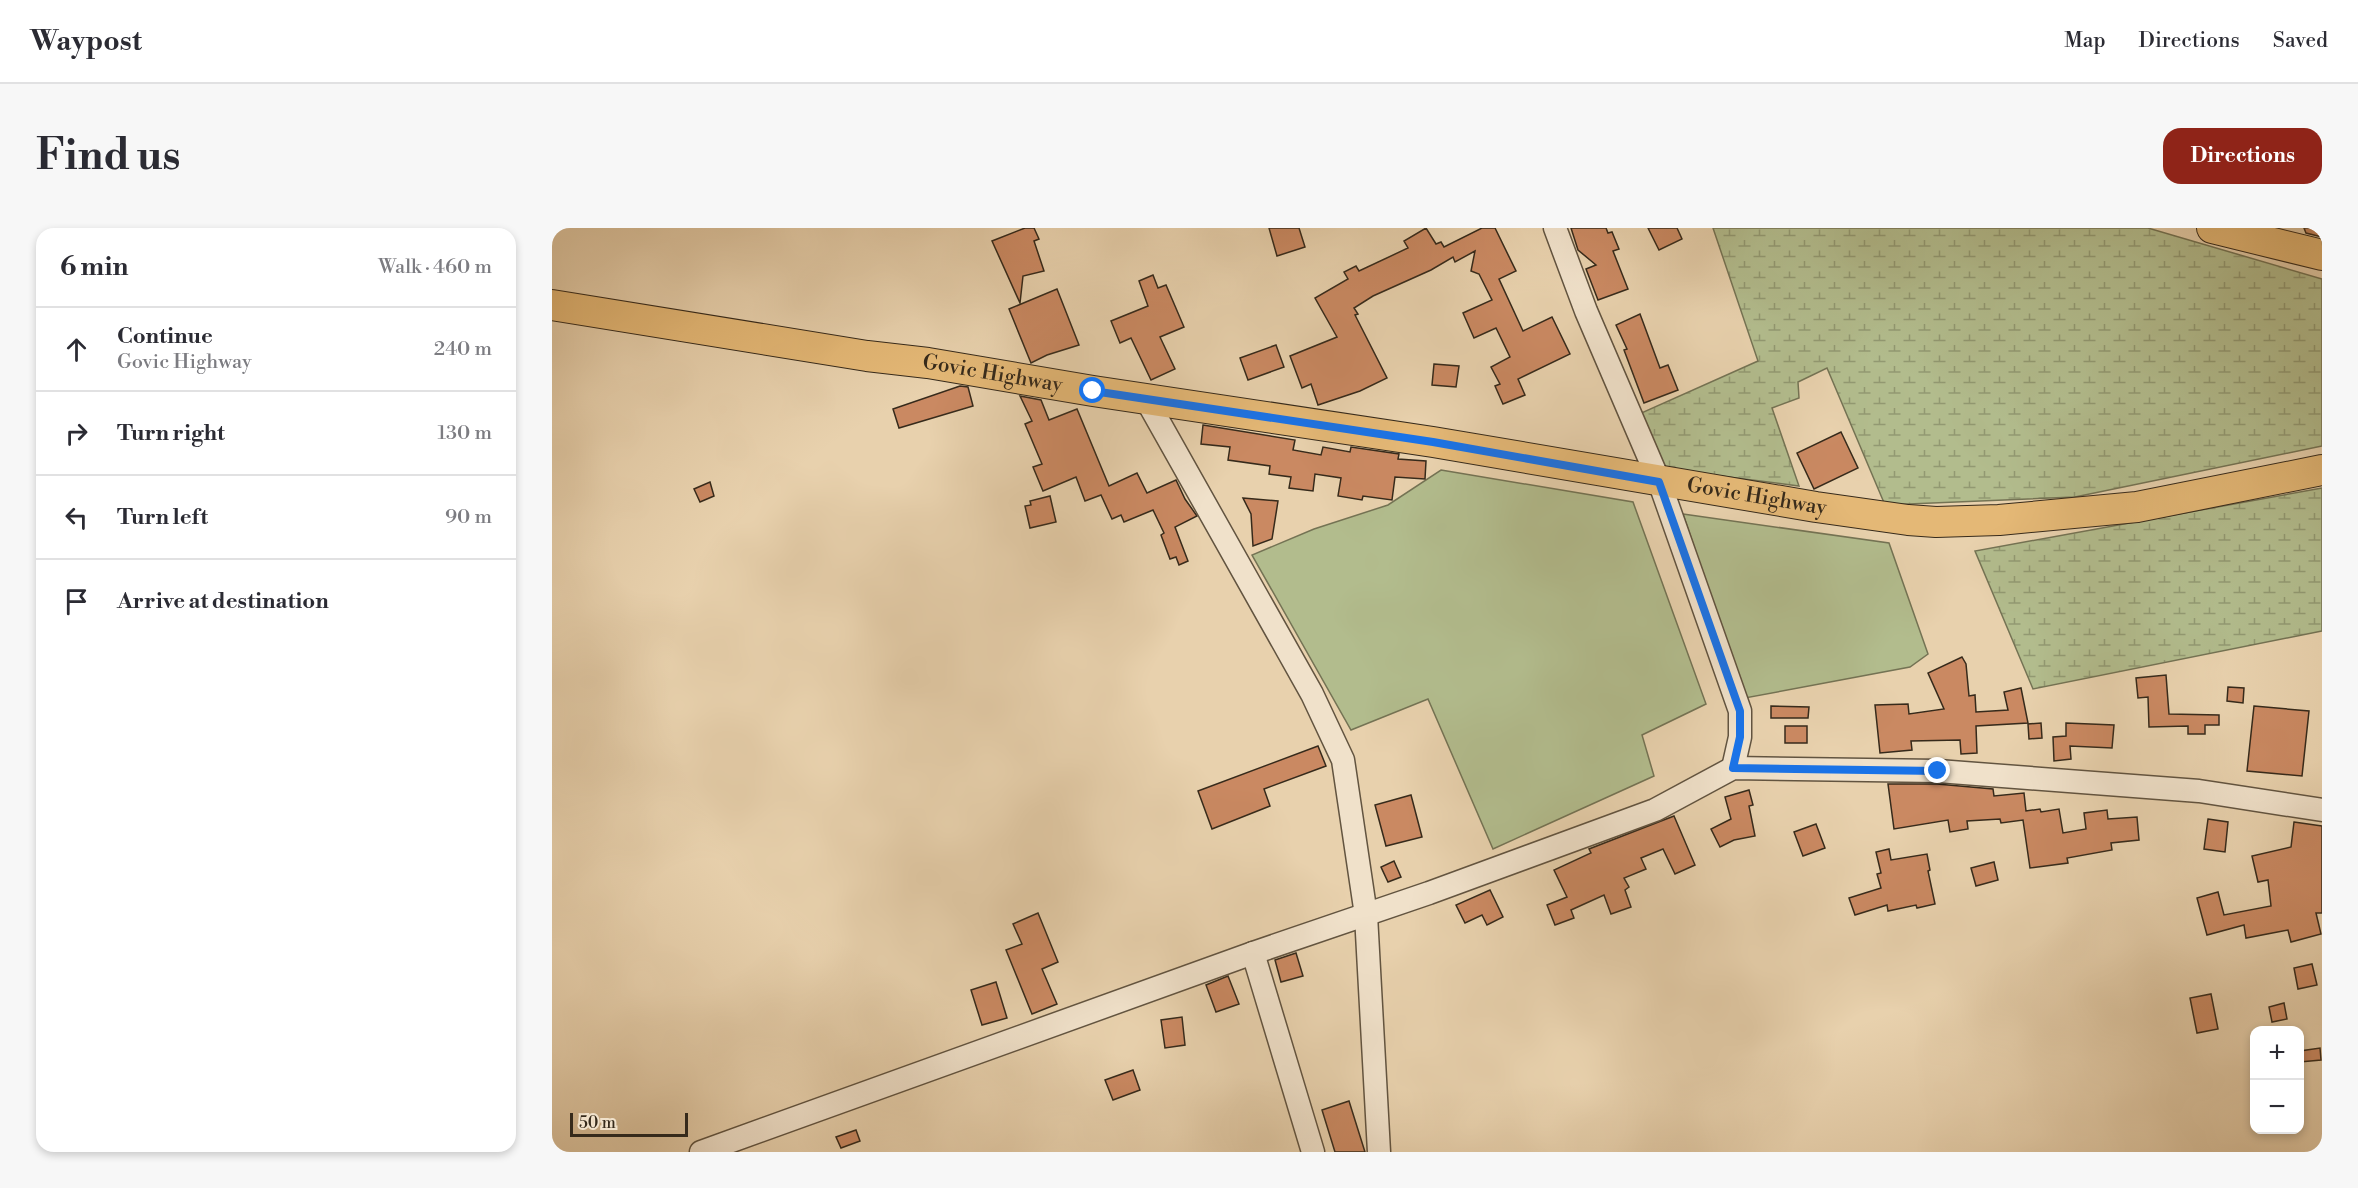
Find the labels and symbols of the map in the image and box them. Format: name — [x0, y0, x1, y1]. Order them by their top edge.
street label: Govic Highway — [921, 349, 1065, 399]
route start — [1079, 377, 1105, 403]
street label: Govic Highway — [1685, 472, 1829, 521]
route end — [1924, 757, 1950, 783]
scale bar — [570, 1110, 688, 1138]

